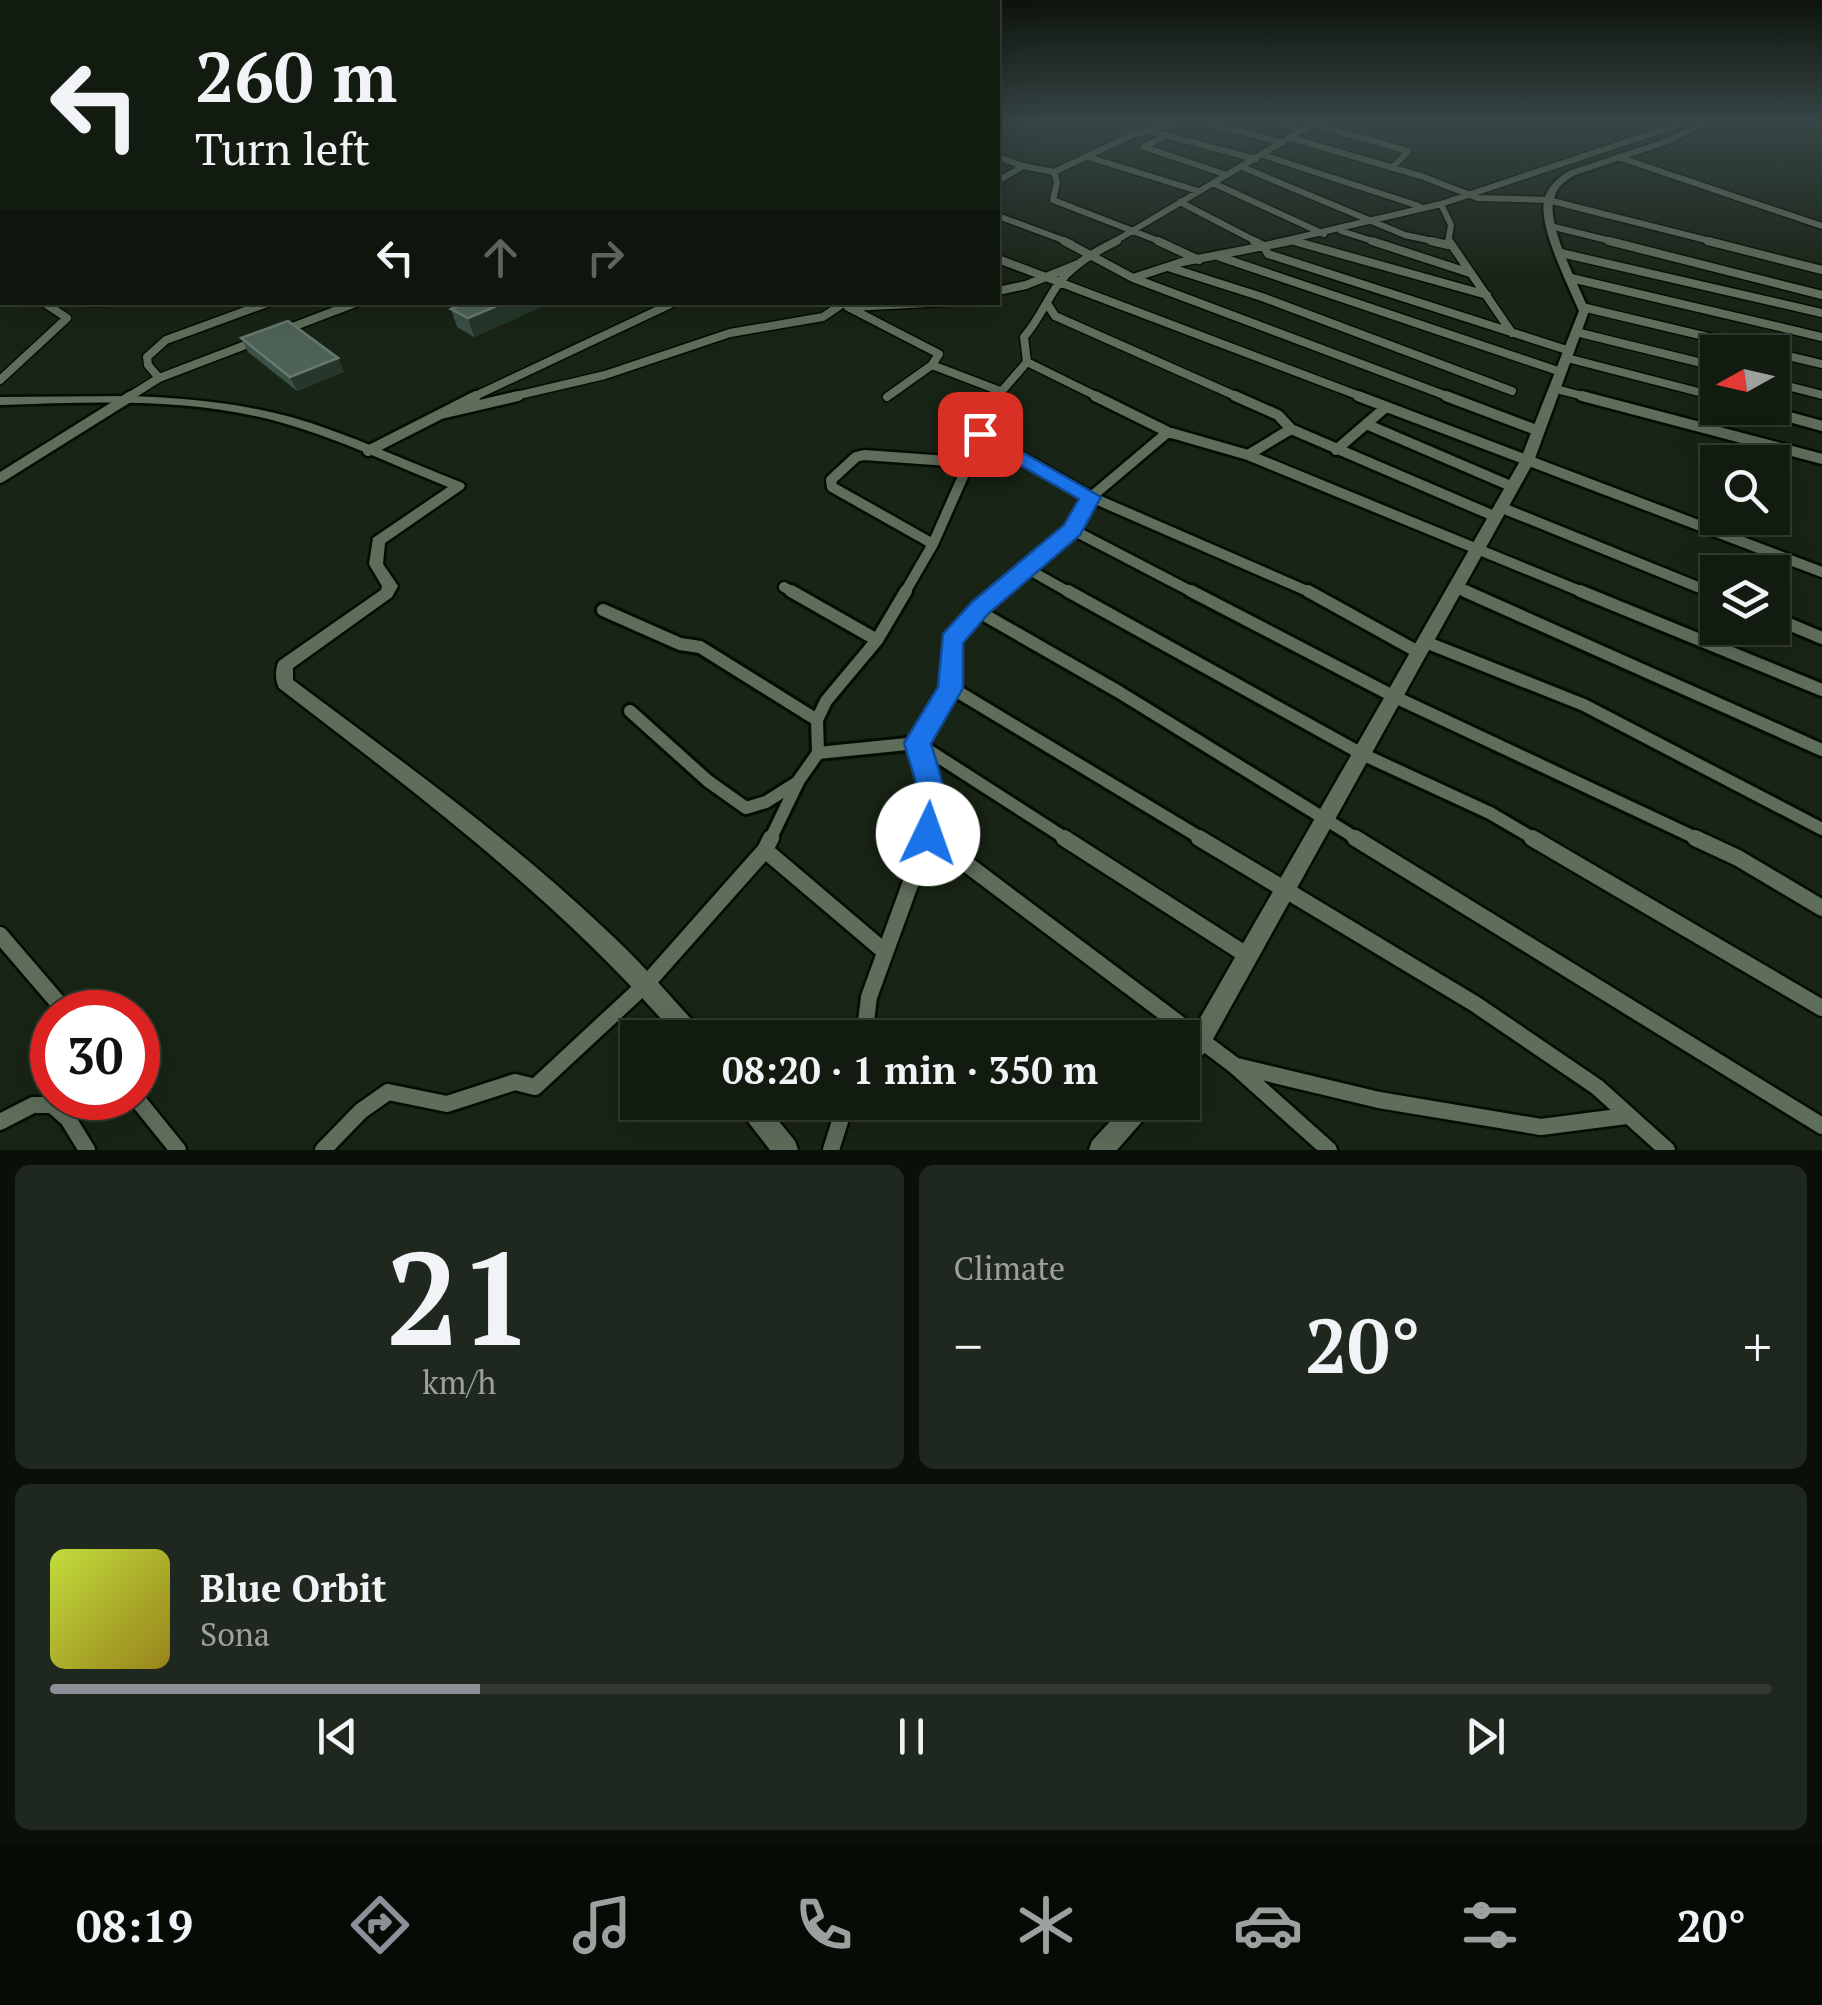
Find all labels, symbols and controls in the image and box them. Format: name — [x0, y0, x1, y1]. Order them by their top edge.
text: 260 m — [195, 29, 397, 122]
icon: left — [30, 40, 160, 170]
text: Turn left — [195, 118, 370, 178]
icon: left — [368, 230, 423, 285]
icon: ahead — [473, 230, 528, 285]
icon: right — [578, 230, 633, 285]
north arrow — [1700, 335, 1790, 425]
map controls — [1700, 335, 1790, 645]
pin — [938, 392, 1023, 477]
icon: arrive — [953, 407, 1008, 462]
button: search — [1700, 445, 1790, 535]
button: layers — [1700, 555, 1790, 645]
position arrow — [876, 782, 980, 886]
speed limit sign: 30 — [30, 990, 160, 1120]
text: 08:20 · 1 min · 350 m — [722, 1045, 1098, 1095]
text: 21 — [386, 1210, 533, 1382]
text: Climate — [954, 1247, 1065, 1289]
text: 20° — [1305, 1295, 1421, 1394]
text: − — [954, 1309, 983, 1382]
text: + — [1743, 1309, 1772, 1382]
text: km/h — [422, 1361, 496, 1403]
text: Blue Orbit — [200, 1563, 387, 1613]
text: Sona — [200, 1613, 270, 1655]
icon: previous — [310, 1709, 365, 1764]
icon: pause — [884, 1709, 939, 1764]
icon: next — [1458, 1709, 1513, 1764]
icon: directions — [345, 1890, 415, 1960]
icon: music — [567, 1890, 637, 1960]
icon: phone — [789, 1890, 859, 1960]
icon: climate — [1011, 1890, 1081, 1960]
icon: car — [1233, 1890, 1303, 1960]
icon: filters — [1455, 1890, 1525, 1960]
text: 08:19 — [76, 1895, 193, 1955]
text: 20° — [1677, 1895, 1746, 1955]

